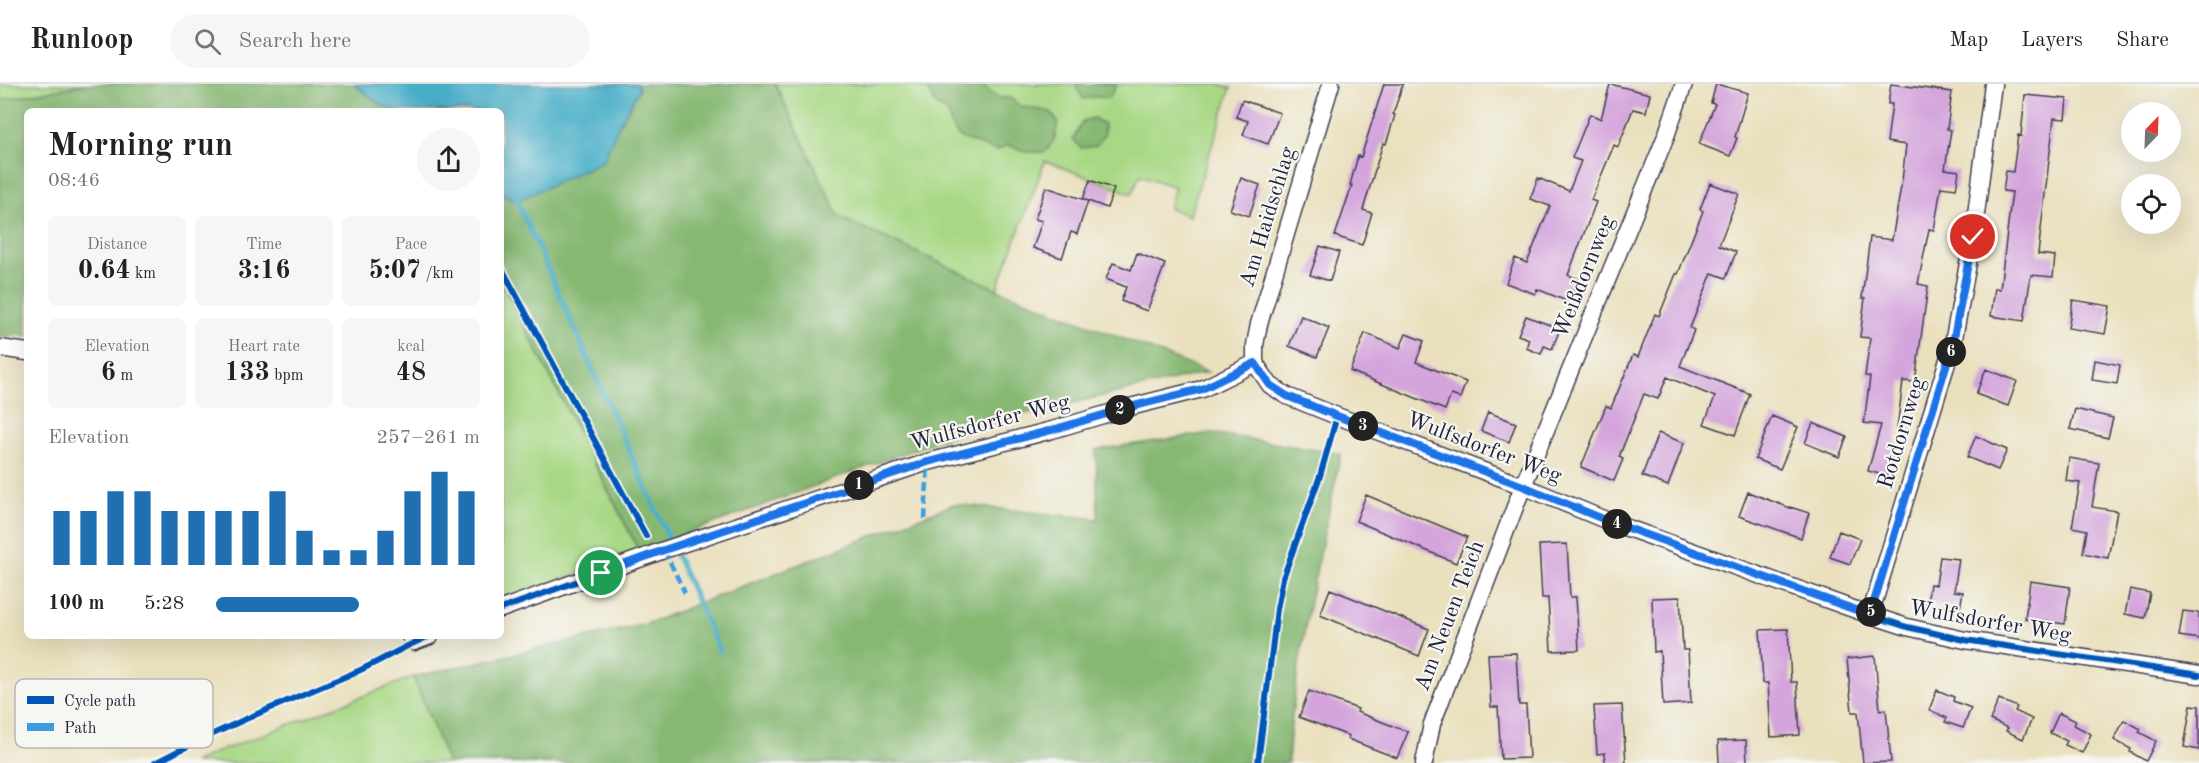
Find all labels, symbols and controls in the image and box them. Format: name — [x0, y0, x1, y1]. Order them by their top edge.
search box — [170, 14, 590, 68]
icon: search — [191, 25, 224, 58]
text: Runloop — [30, 27, 134, 55]
text: Search here — [239, 30, 351, 52]
text: Map — [1949, 30, 1988, 51]
text: Layers — [2021, 30, 2083, 51]
text: Share — [2116, 30, 2169, 51]
north arrow — [2121, 102, 2181, 162]
map controls — [2121, 102, 2181, 234]
button: share — [417, 128, 480, 191]
text: Morning run — [48, 130, 233, 163]
street label: Am Haidschlag — [1236, 144, 1300, 290]
text: 08:46 — [48, 171, 100, 191]
button: locate — [2121, 174, 2181, 234]
pin — [1947, 211, 1998, 262]
street label: Weißdornweg — [1549, 212, 1619, 342]
icon: check — [1956, 220, 1989, 253]
text: Distance — [87, 237, 147, 253]
text: Time — [246, 237, 282, 253]
text: Pace — [395, 237, 427, 253]
text: 0.64 — [78, 258, 131, 284]
text: 3:16 — [238, 258, 290, 284]
text: 5:07 — [368, 258, 421, 284]
text: km — [131, 266, 156, 282]
text: /km — [421, 266, 454, 282]
pin: 6 — [1936, 337, 1966, 367]
text: Elevation — [84, 339, 150, 355]
text: Heart rate — [228, 339, 300, 355]
text: kcal — [397, 339, 425, 355]
text: 6 — [1946, 344, 1956, 360]
text: 6 — [101, 360, 116, 386]
text: 133 — [225, 360, 270, 386]
text: 48 — [396, 360, 426, 386]
text: m — [116, 368, 133, 384]
text: bpm — [270, 368, 303, 384]
street label: Rotdornweg — [1875, 374, 1929, 492]
street label: Wulfsdorfer Weg — [908, 391, 1072, 455]
pin: 2 — [1105, 395, 1135, 425]
text: 2 — [1115, 402, 1125, 418]
street label: Wulfsdorfer Weg — [1403, 408, 1565, 488]
pin: 3 — [1348, 411, 1378, 441]
text: 3 — [1358, 418, 1368, 434]
text: Elevation — [48, 428, 129, 448]
text: 257–261 m — [377, 428, 480, 448]
pin: 1 — [844, 470, 874, 500]
text: 1 — [854, 477, 864, 493]
pin: 4 — [1602, 509, 1632, 539]
text: 4 — [1612, 516, 1622, 532]
street label: Am Neuen Teich — [1411, 538, 1489, 694]
pin — [575, 547, 626, 598]
icon: arrive — [584, 556, 617, 589]
text: 100 m — [48, 594, 104, 614]
text: 5:28 — [144, 594, 184, 614]
pin: 5 — [1856, 597, 1886, 627]
street label: Wulfsdorfer Weg — [1907, 597, 2073, 647]
text: 5 — [1866, 604, 1876, 620]
legend — [15, 679, 213, 748]
text: Cycle path — [64, 694, 136, 710]
text: Path — [64, 721, 97, 737]

